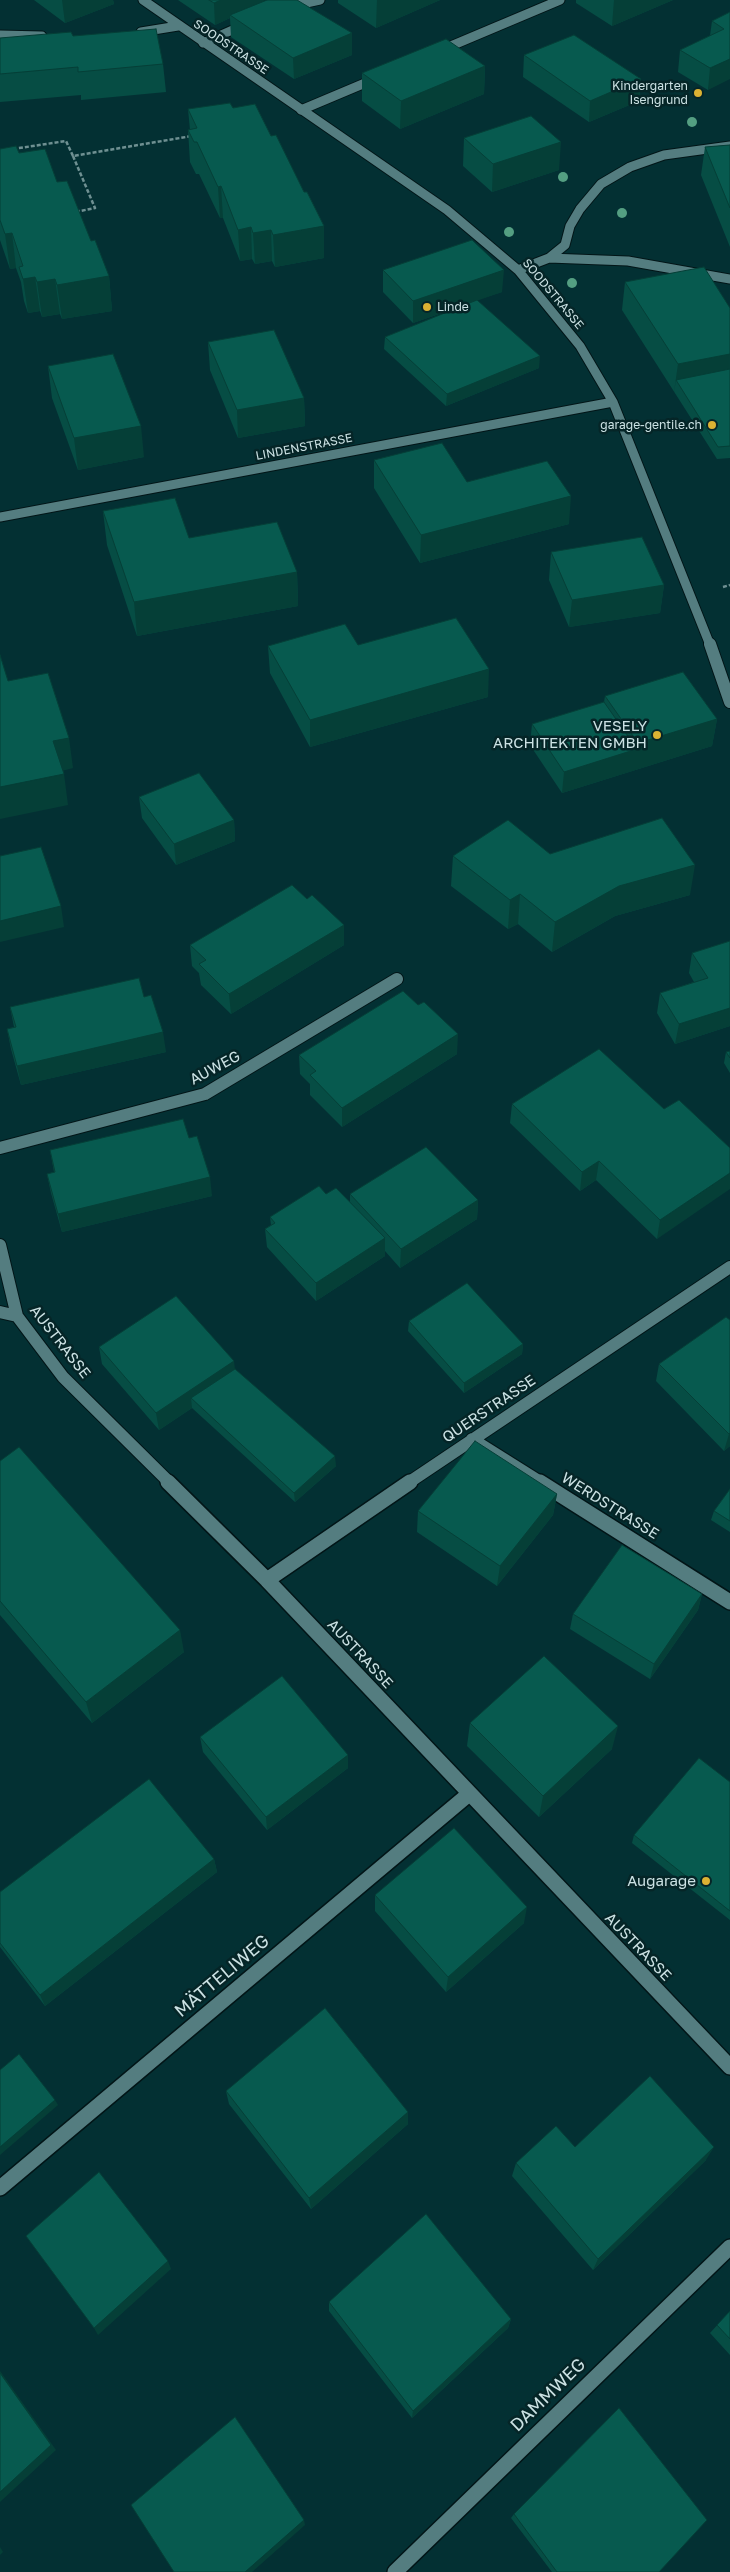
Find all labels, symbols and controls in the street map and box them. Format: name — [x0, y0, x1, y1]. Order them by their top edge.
street label: SOODSTRASSE — [191, 17, 271, 77]
place label: Kindergarten Isengrund — [612, 79, 688, 107]
marker: Kindergarten Isengrund — [692, 87, 704, 99]
street label: SOODSTRASSE — [519, 256, 587, 332]
place label: Linde — [437, 300, 469, 314]
marker: Linde — [421, 301, 433, 313]
place label: garage-gentile.ch — [600, 418, 702, 432]
marker: garage-gentile.ch — [706, 419, 718, 431]
street label: LINDENSTRASSE — [254, 431, 354, 463]
place label: VESELY ARCHITEKTEN GMBH — [493, 717, 647, 752]
marker: VESELY ARCHITEKTEN GMBH — [651, 729, 663, 741]
street label: AUWEG — [187, 1047, 243, 1089]
street label: AUSTRASSE — [26, 1302, 94, 1382]
street label: QUERSTRASSE — [439, 1371, 539, 1447]
street label: WERDSTRASSE — [558, 1469, 662, 1543]
street label: AUSTRASSE — [323, 1616, 397, 1692]
place label: Augarage — [627, 1872, 696, 1890]
marker: Augarage — [700, 1875, 712, 1887]
street label: AUSTRASSE — [601, 1909, 675, 1985]
street label: MÄTTELIWEG — [170, 1930, 274, 2022]
street label: DAMMWEG — [506, 2354, 590, 2436]

